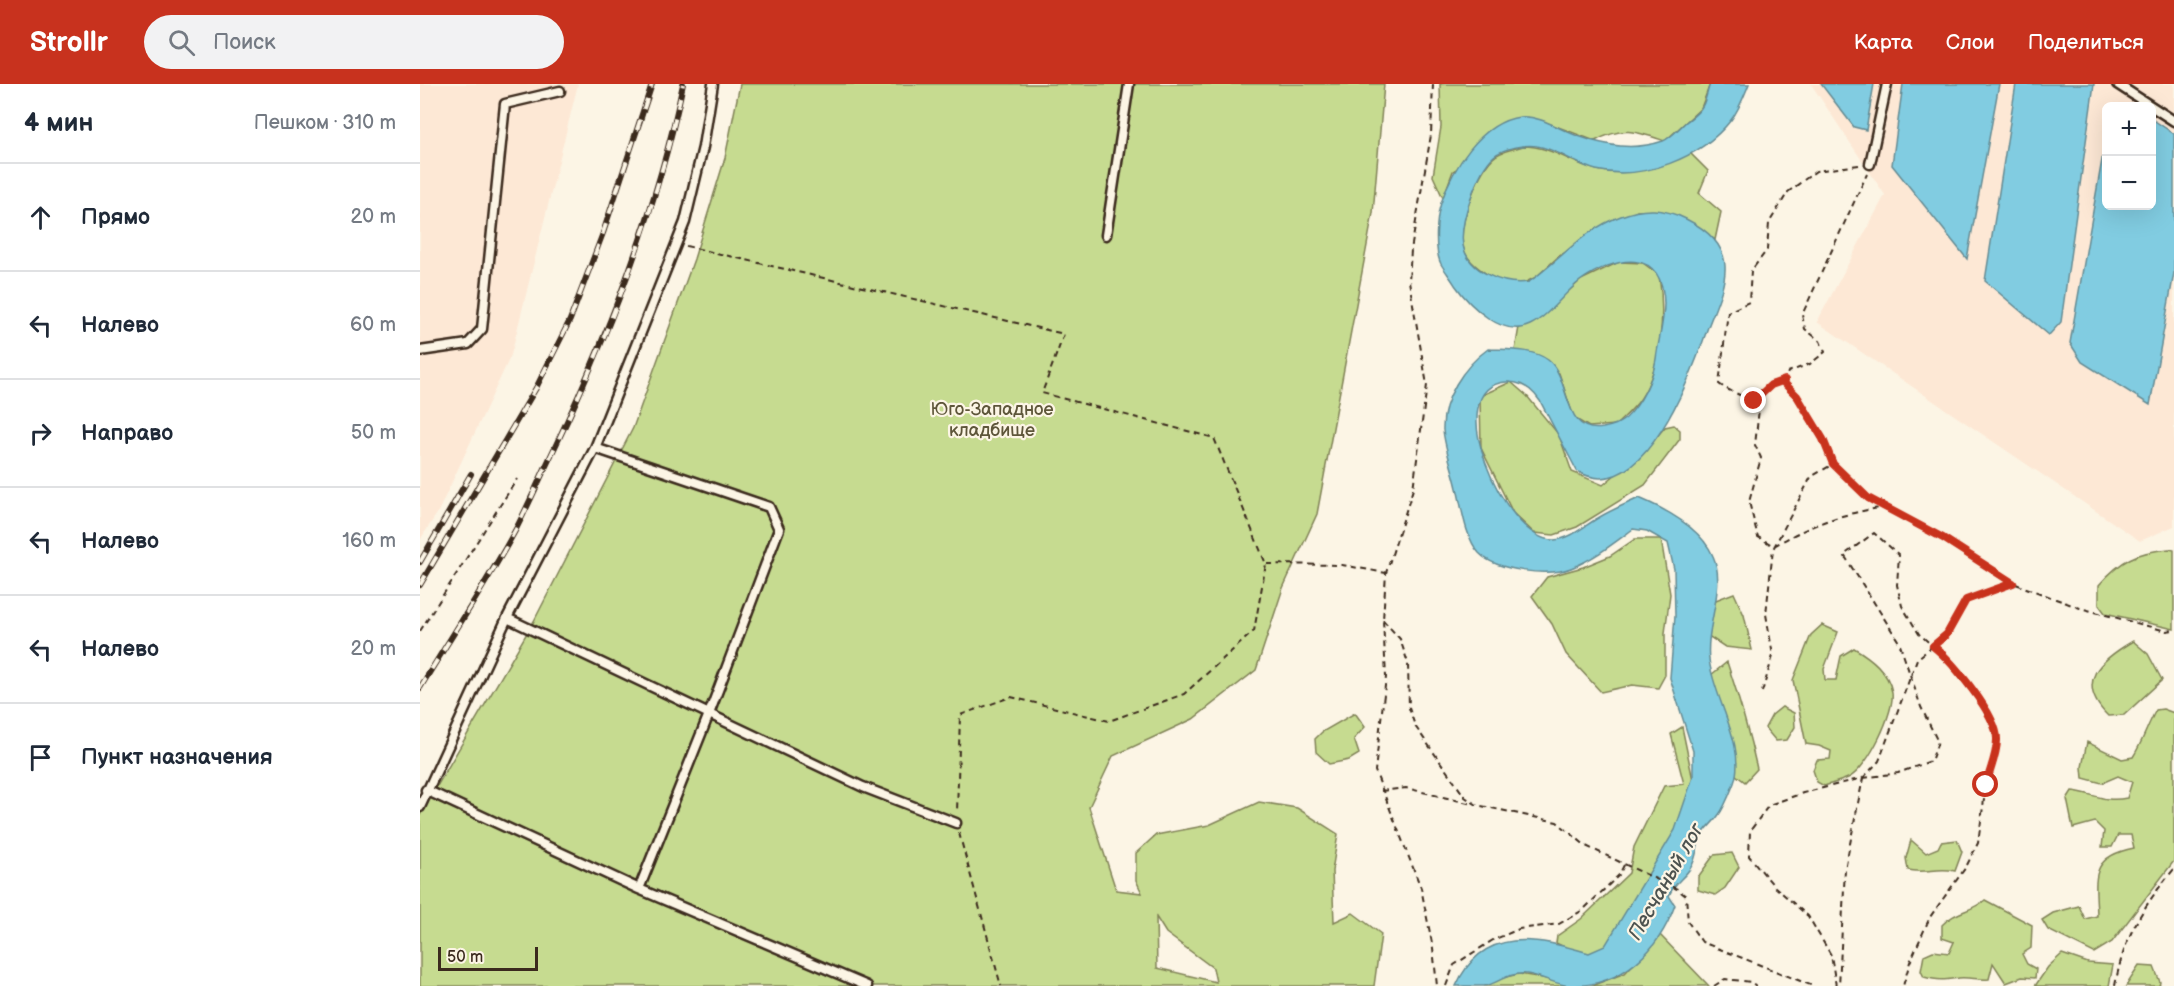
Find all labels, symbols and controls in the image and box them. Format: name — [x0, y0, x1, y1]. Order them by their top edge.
search box — [144, 15, 564, 69]
text: Strollr — [30, 26, 108, 59]
icon: search — [165, 26, 198, 59]
text: Поиск — [213, 29, 276, 56]
text: Карта — [1854, 30, 1913, 55]
text: Слои — [1946, 30, 1995, 55]
text: Поделиться — [2028, 30, 2144, 55]
map controls — [2102, 102, 2156, 210]
button: + — [2102, 102, 2156, 156]
text: 4 мин — [24, 108, 93, 139]
text: Пешком · 310 m — [254, 111, 396, 135]
button: − — [2102, 156, 2156, 210]
icon: ahead — [24, 201, 57, 234]
text: Прямо — [81, 204, 150, 231]
text: 20 m — [351, 205, 396, 229]
icon: left — [24, 309, 57, 342]
text: Налево — [81, 312, 159, 339]
text: 60 m — [350, 313, 396, 337]
route end — [1740, 387, 1766, 413]
park label: Юго-Западное кладбище — [930, 399, 1054, 441]
icon: right — [24, 417, 57, 450]
text: Направо — [81, 420, 173, 447]
text: 50 m — [351, 421, 396, 445]
icon: left — [24, 525, 57, 558]
text: Налево — [81, 528, 159, 555]
text: 160 m — [342, 529, 396, 553]
icon: left — [24, 633, 57, 666]
text: Налево — [81, 636, 159, 663]
text: 20 m — [351, 637, 396, 661]
icon: arrive — [24, 741, 57, 774]
text: Пункт назначения — [81, 744, 273, 771]
route start — [1972, 771, 1998, 797]
water label: Песчаный лог — [1623, 819, 1710, 944]
scale bar — [438, 944, 538, 972]
text: 50 m — [447, 948, 483, 967]

